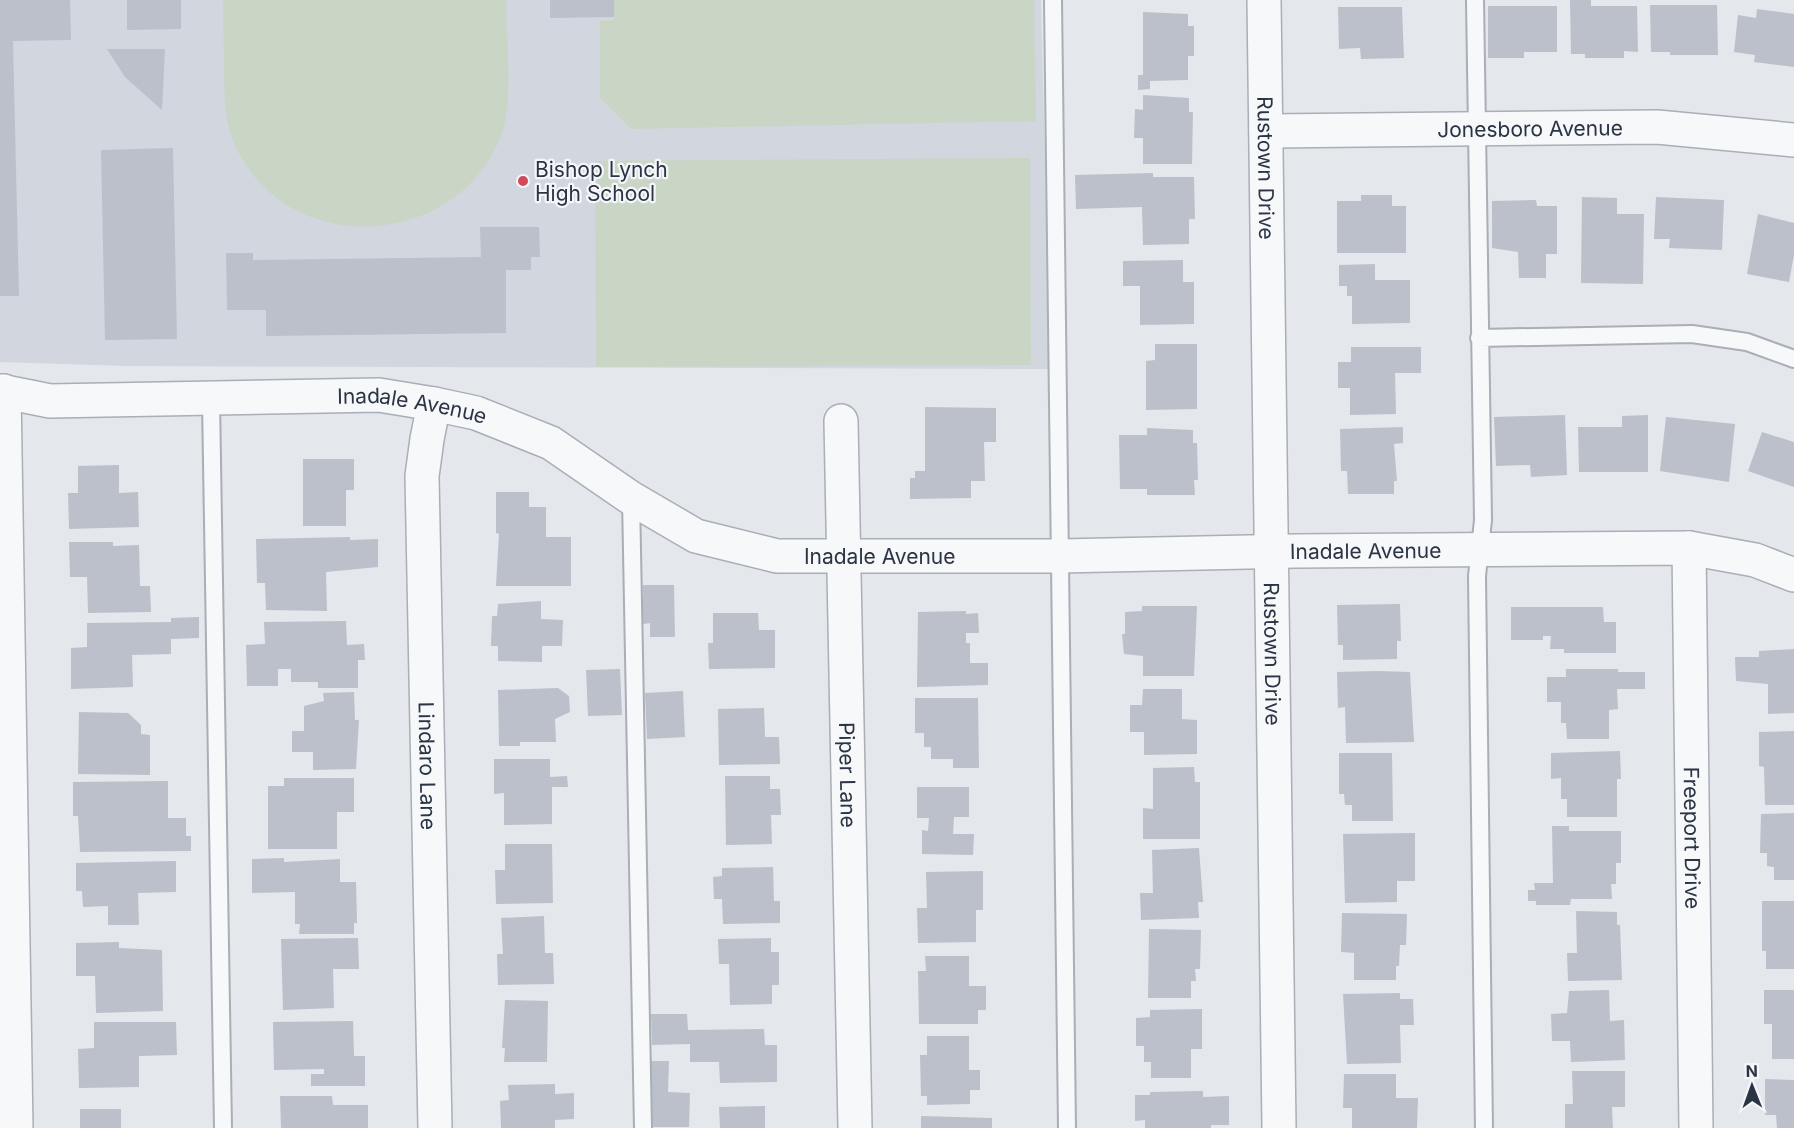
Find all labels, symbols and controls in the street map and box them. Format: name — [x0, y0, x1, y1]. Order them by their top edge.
street label: Rustown Drive — [1253, 96, 1280, 240]
street label: Jonesboro Avenue — [1437, 115, 1623, 142]
place label: Bishop Lynch High School — [535, 157, 668, 206]
marker: Bishop Lynch High School — [516, 174, 530, 188]
street label: Inadale Avenue — [337, 382, 491, 429]
street label: Inadale Avenue — [1290, 537, 1442, 564]
street label: Inadale Avenue — [804, 544, 955, 569]
street label: Rustown Drive — [1259, 582, 1286, 726]
street label: Lindaro Lane — [414, 701, 442, 830]
street label: Piper Lane — [834, 722, 862, 828]
street label: Freeport Drive — [1679, 767, 1706, 909]
north arrow — [1722, 1056, 1782, 1116]
text: N — [1745, 1061, 1758, 1081]

